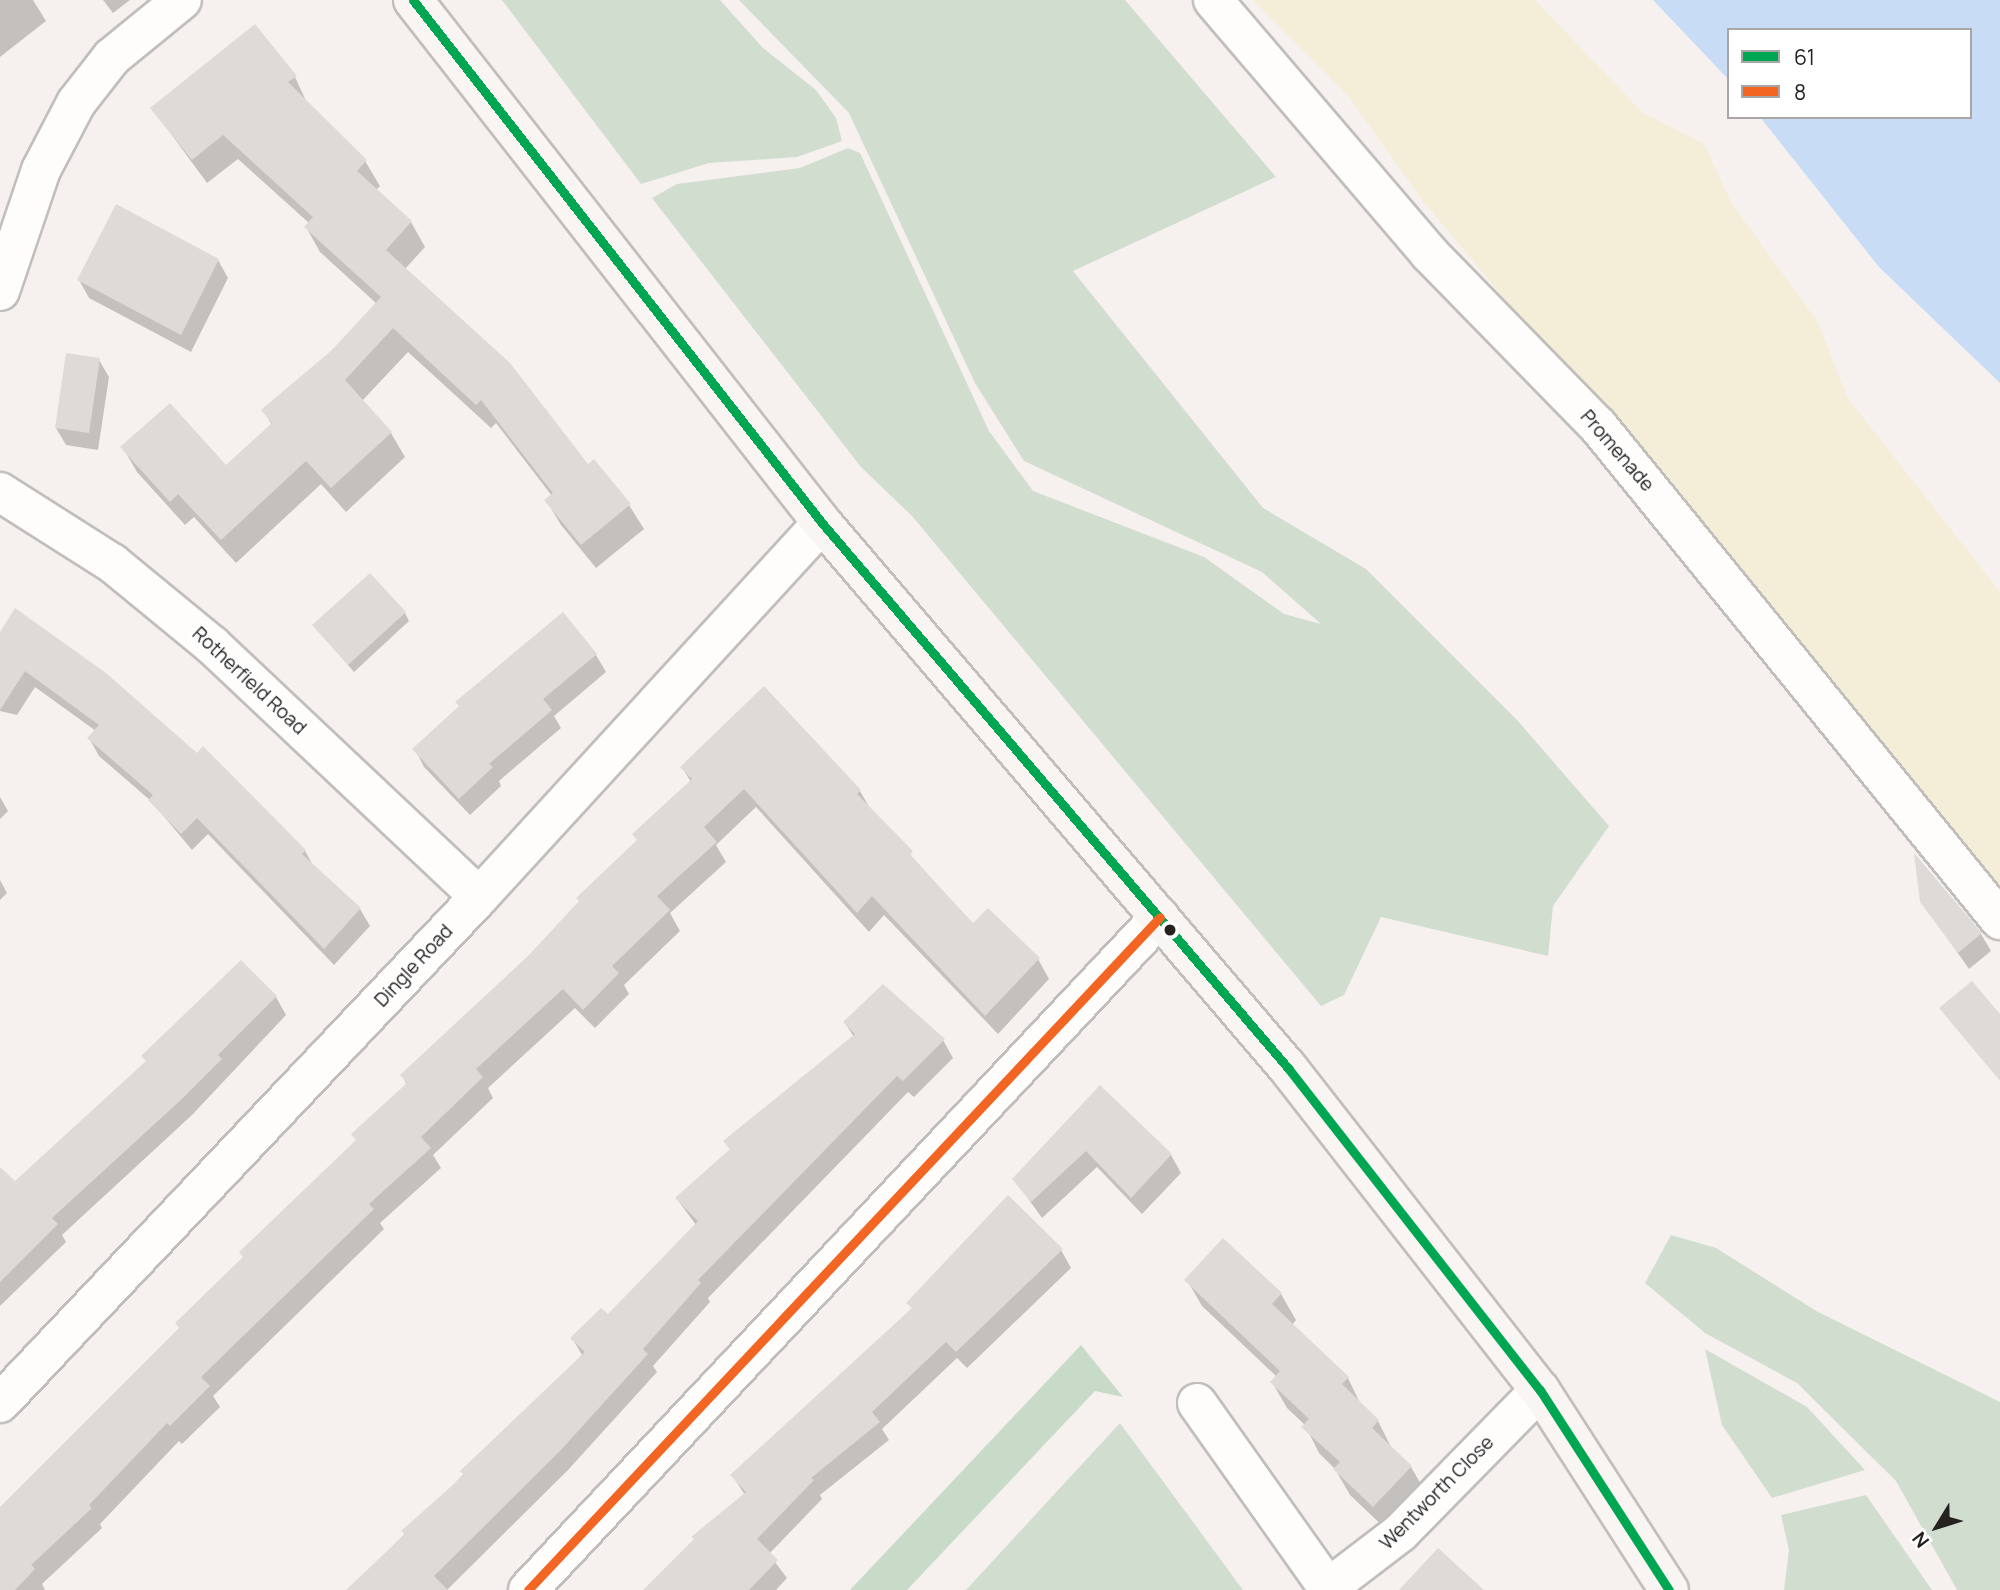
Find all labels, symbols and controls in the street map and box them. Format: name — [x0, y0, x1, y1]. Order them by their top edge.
legend — [1727, 28, 1972, 119]
text: 61 — [1794, 43, 1815, 71]
text: 8 — [1794, 78, 1806, 106]
street label: Promenade — [1575, 406, 1659, 496]
street label: Rotherfield Road — [187, 622, 311, 740]
street label: Dingle Road — [370, 920, 458, 1012]
unlabelled marker — [1163, 923, 1177, 937]
street label: Wentworth Close — [1375, 1431, 1499, 1555]
north arrow — [1902, 1492, 1972, 1562]
text: N — [1906, 1527, 1935, 1553]

